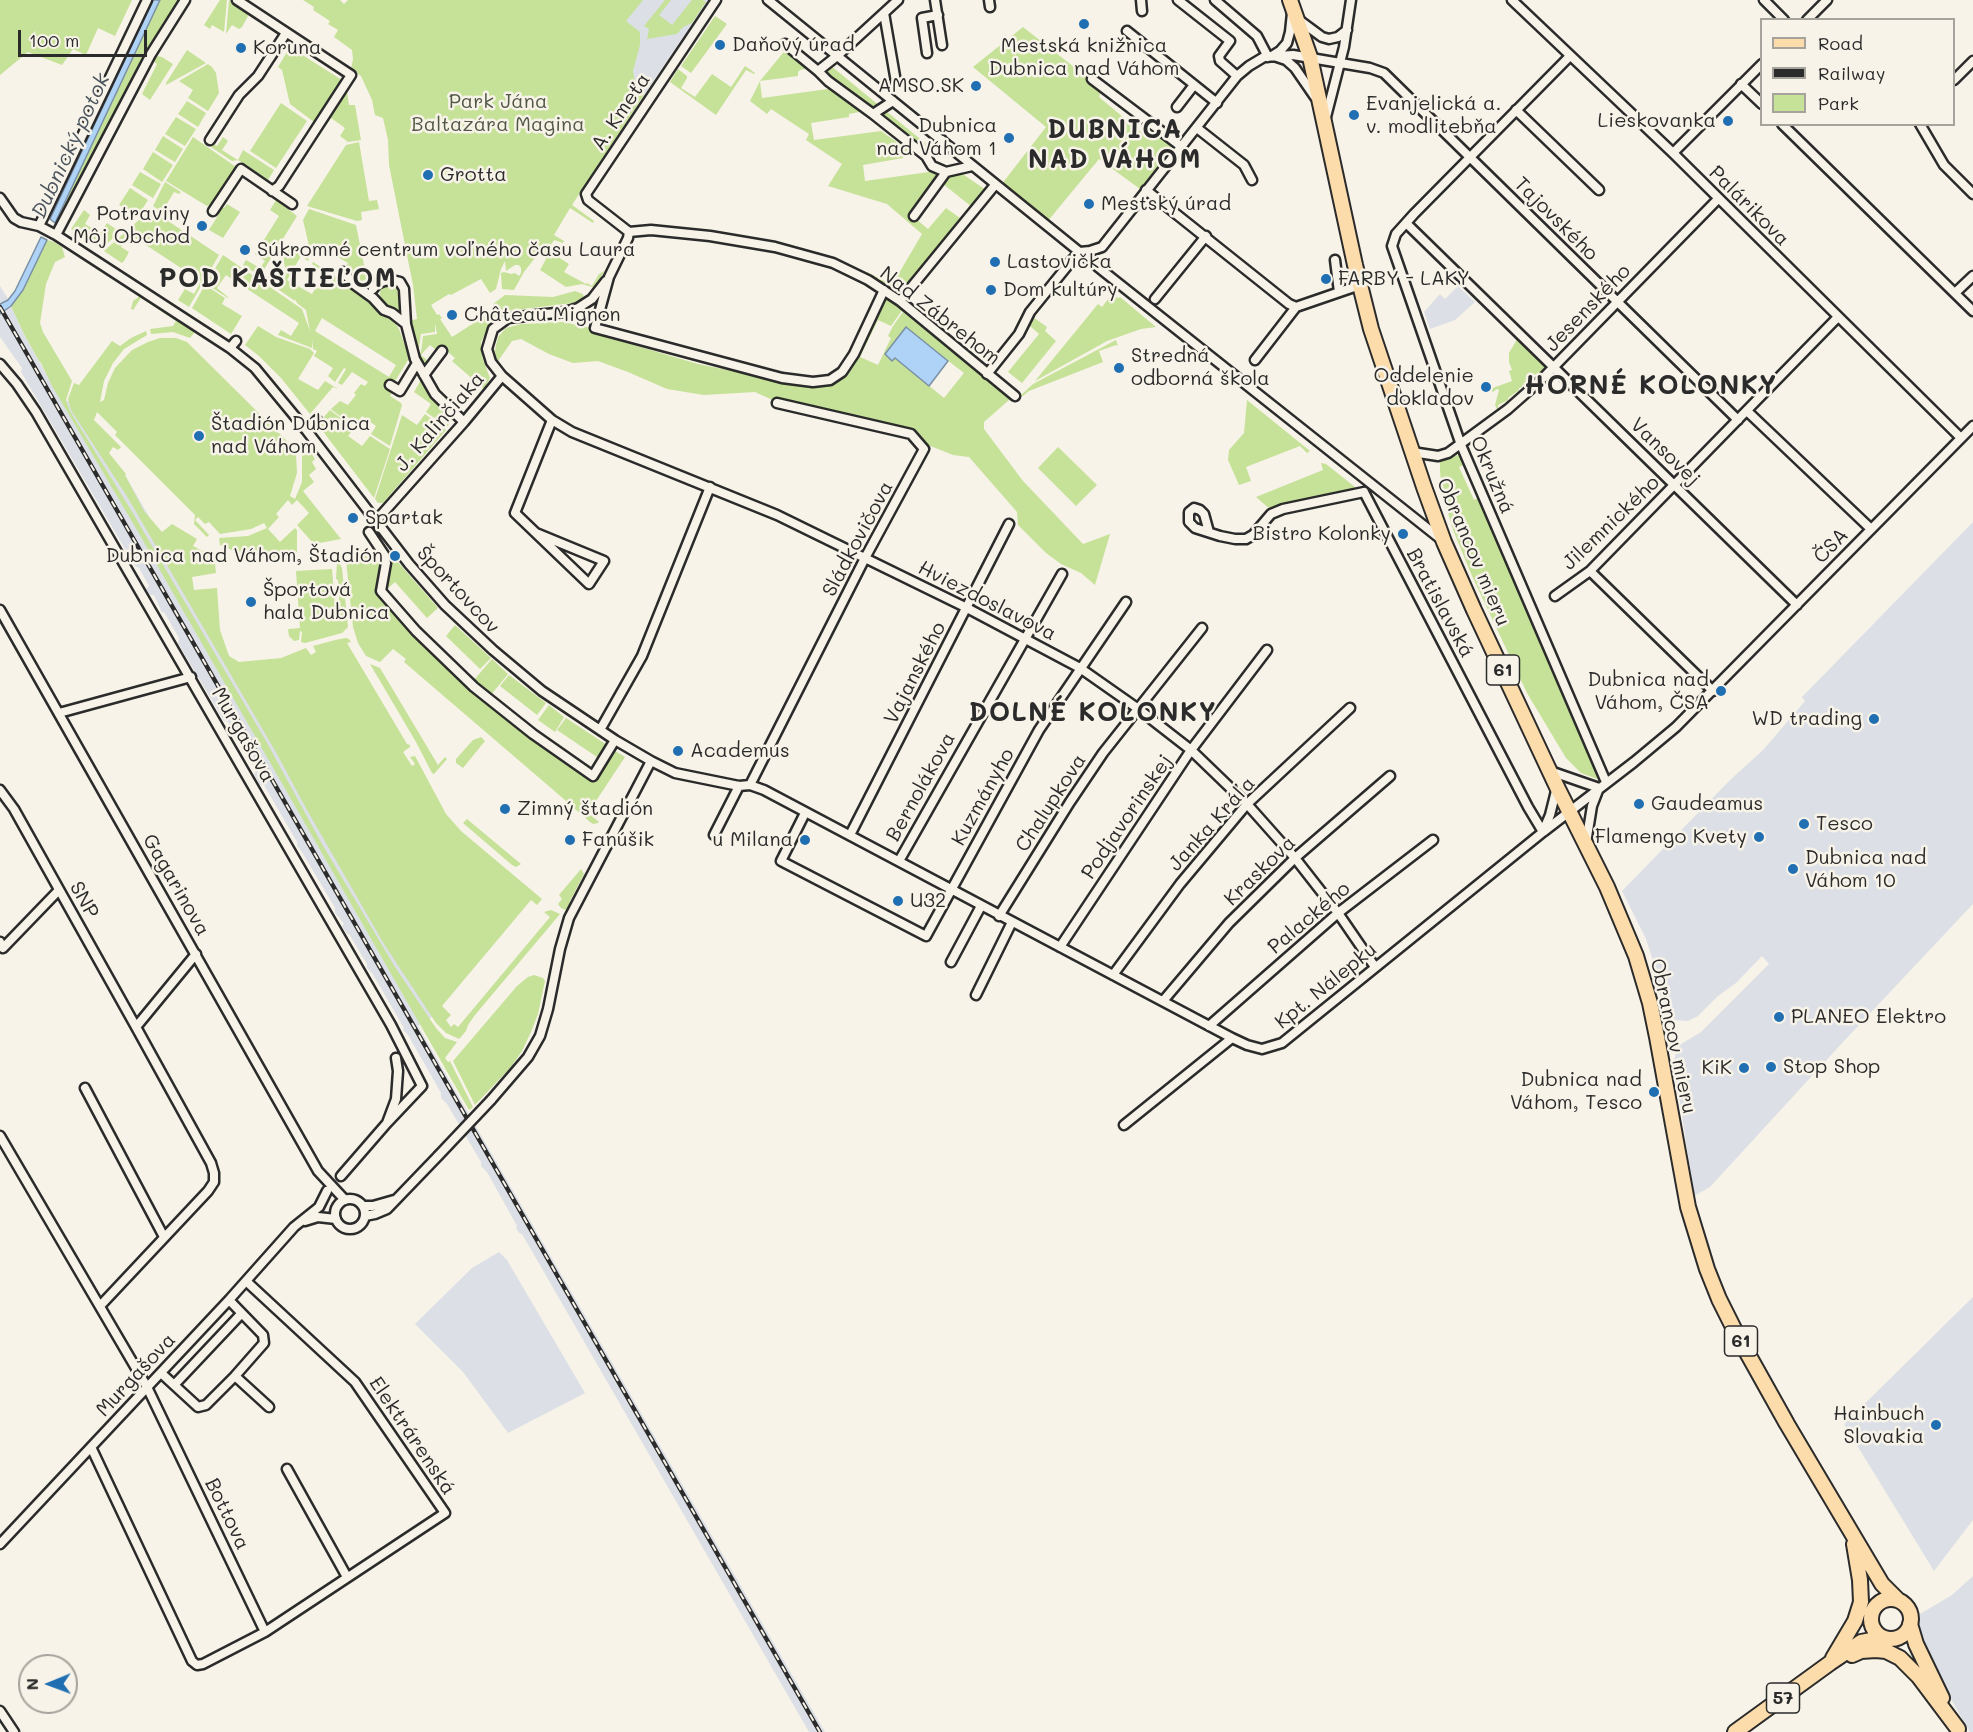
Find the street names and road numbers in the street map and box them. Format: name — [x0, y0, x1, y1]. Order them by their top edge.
street label: A. Kmeťa — [586, 69, 656, 155]
street label: Palárikova — [1704, 161, 1794, 251]
street label: Tajovského — [1509, 172, 1603, 266]
street label: Jesenského — [1540, 259, 1636, 357]
street label: Nad Zábrehom — [875, 261, 1005, 371]
street label: J. Kalinčiaka — [390, 368, 490, 476]
street label: Vansovej — [1625, 413, 1705, 491]
street label: Okružná — [1465, 433, 1519, 517]
street label: Jilemnického — [1558, 471, 1664, 575]
street label: Obrancov mieru — [1431, 475, 1515, 629]
street label: Sládkovičova — [818, 477, 898, 601]
street label: ČSA — [1809, 524, 1853, 568]
street label: Športovcov — [411, 541, 505, 639]
street label: Bratislavská — [1401, 544, 1479, 662]
street label: Hviezdoslavova — [914, 556, 1060, 646]
street label: Vajanského — [879, 618, 951, 728]
road number: 61 — [1486, 655, 1520, 685]
street label: Murgašova — [206, 683, 280, 787]
street label: Bernolákova — [881, 728, 961, 846]
street label: Kuzmányho — [947, 744, 1019, 850]
street label: Chalupkova — [1010, 750, 1092, 856]
street label: Podjavorinskej — [1076, 750, 1178, 884]
street label: Janka Kráľa — [1163, 772, 1261, 876]
street label: Gagarinova — [137, 830, 215, 940]
street label: Kraskova — [1219, 831, 1301, 911]
street label: SNP — [64, 877, 104, 923]
street label: Palackého — [1263, 877, 1355, 959]
street label: Kpt. Nálepku — [1270, 938, 1382, 1034]
street label: Obrancov mieru — [1645, 956, 1701, 1116]
road number: 61 — [1724, 1326, 1758, 1356]
street label: Murgašova — [91, 1328, 181, 1422]
street label: Elektrárenská — [364, 1372, 460, 1500]
street label: Bottova — [199, 1474, 255, 1554]
road number: 57 — [1766, 1683, 1800, 1713]

